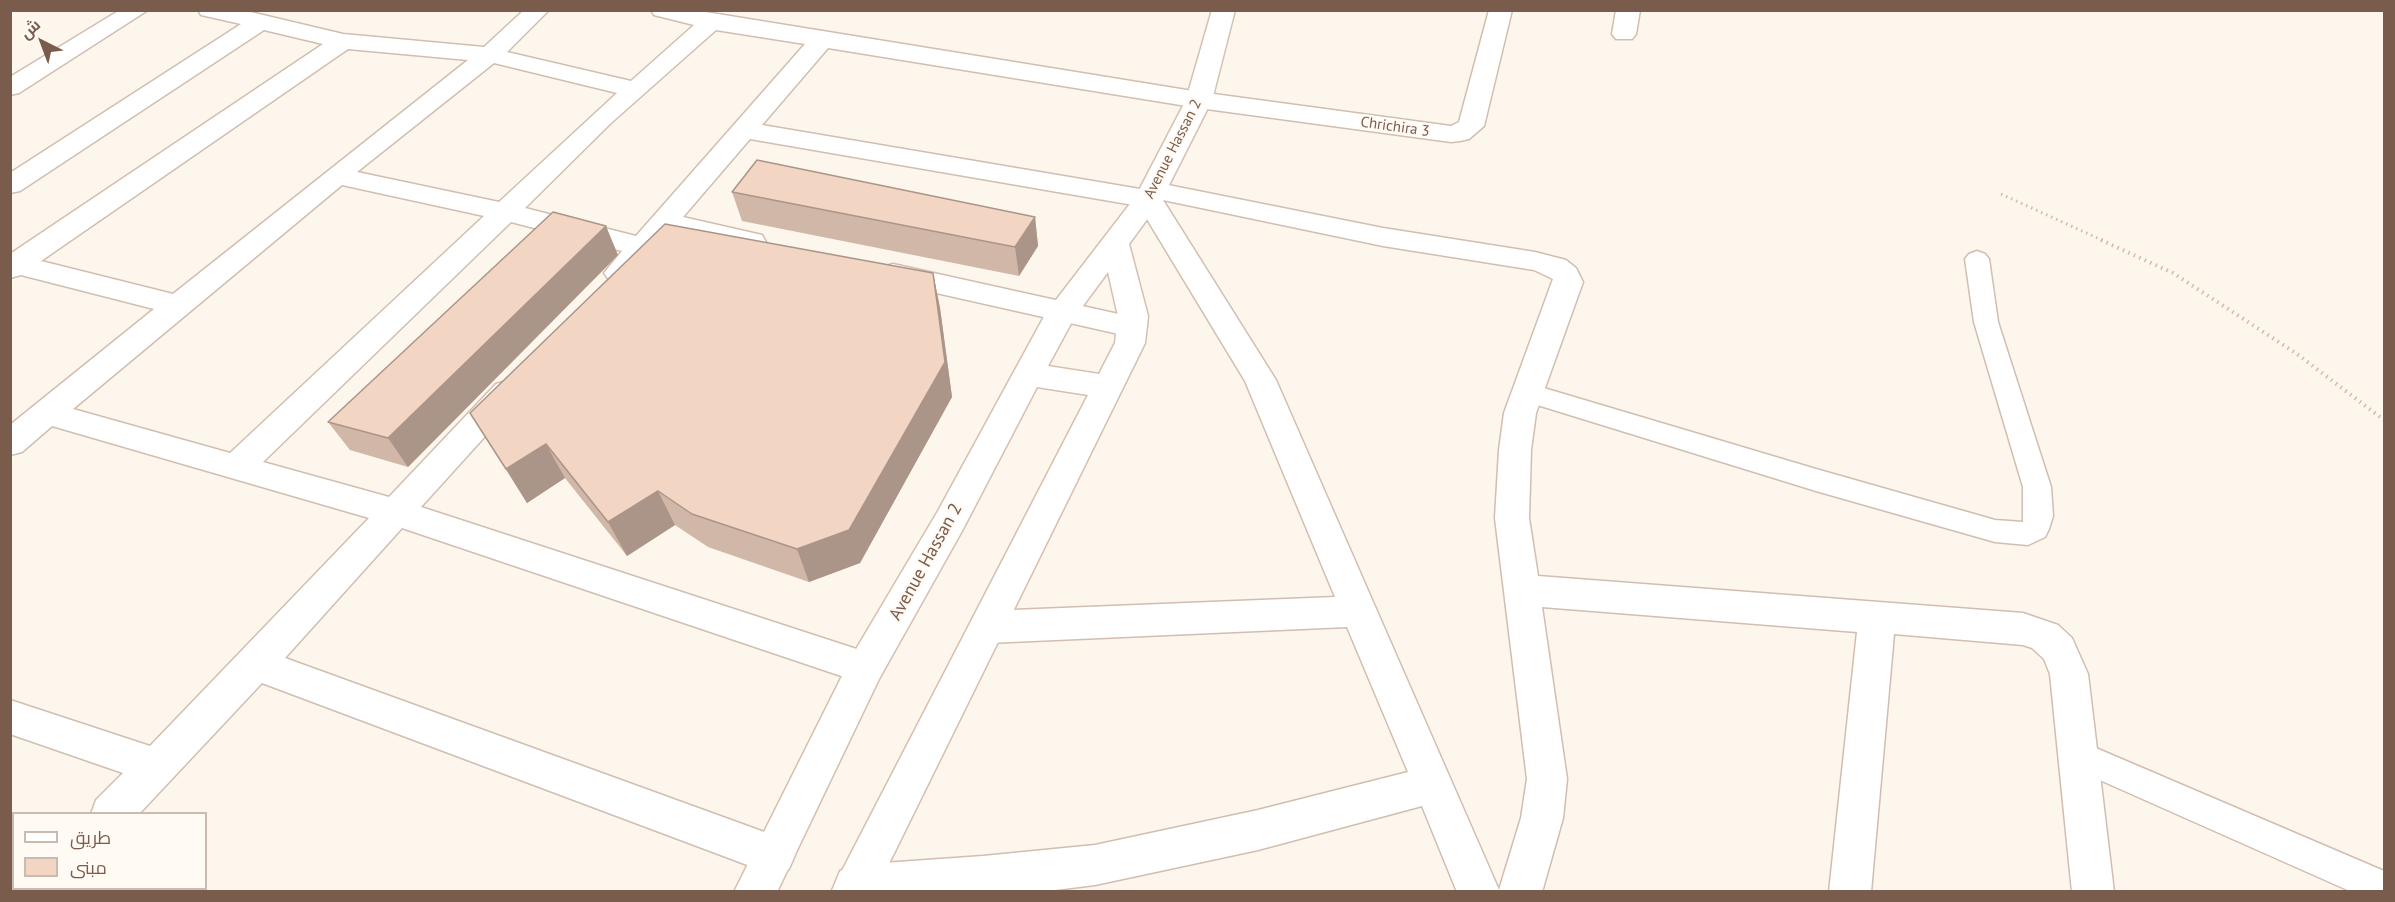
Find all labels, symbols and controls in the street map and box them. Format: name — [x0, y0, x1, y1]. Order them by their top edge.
north arrow — [12, 12, 72, 72]
text: ش — [16, 14, 44, 43]
street label: Avenue Hassan 2 — [1140, 96, 1206, 202]
street label: Chrichira 3 — [1359, 113, 1431, 141]
street label: Avenue Hassan 2 — [885, 500, 967, 624]
legend — [12, 812, 207, 890]
text: طريق — [70, 826, 111, 849]
text: مبنى — [70, 856, 107, 879]

